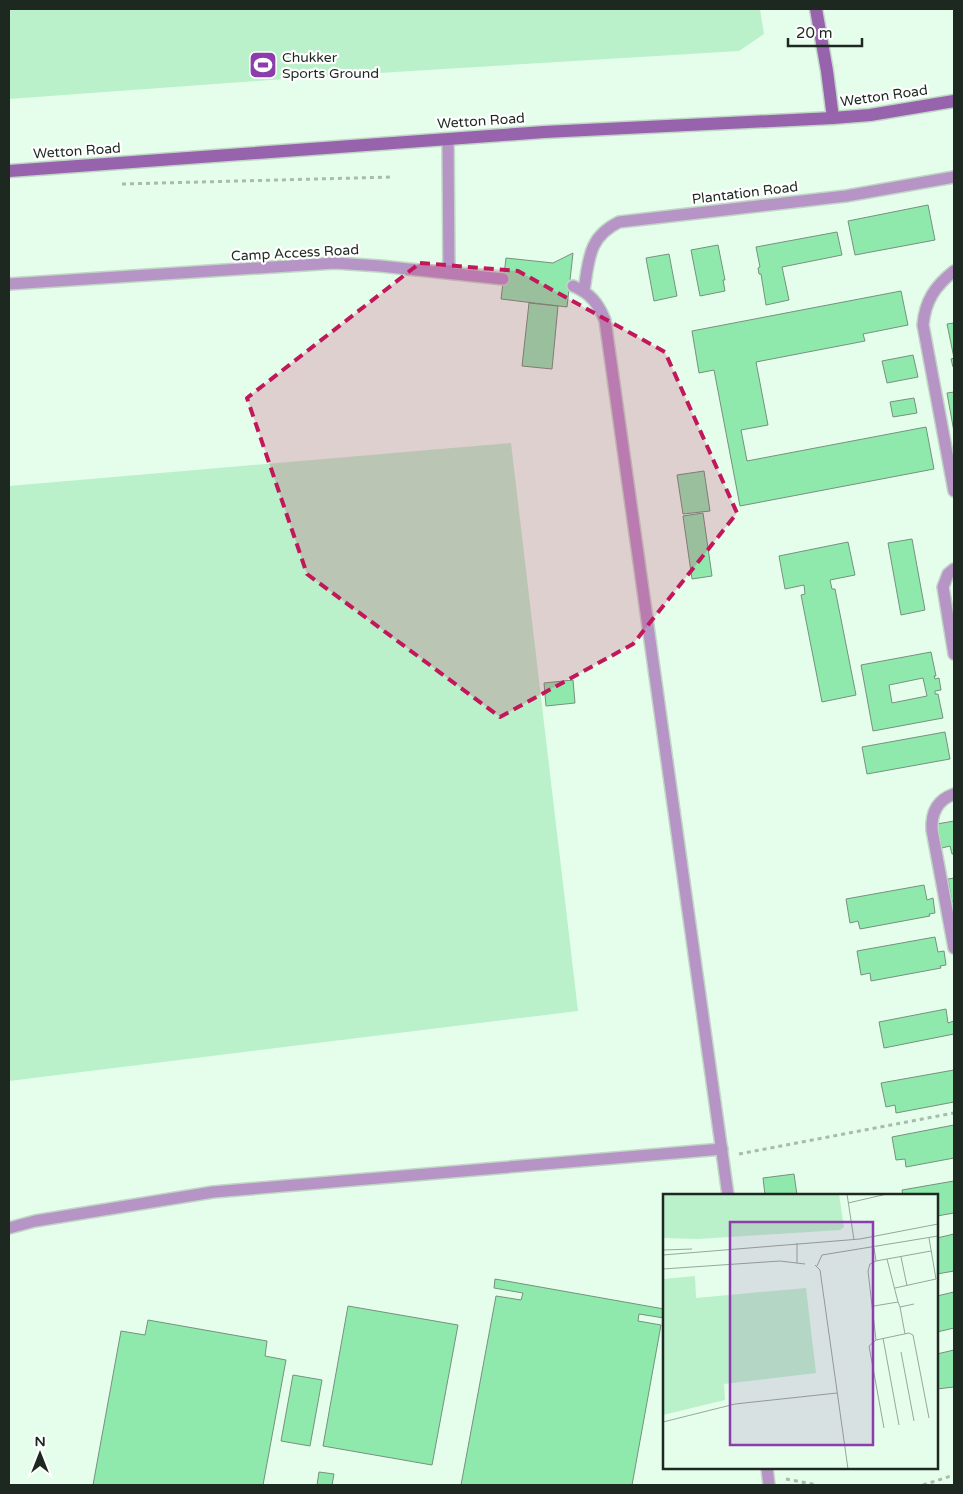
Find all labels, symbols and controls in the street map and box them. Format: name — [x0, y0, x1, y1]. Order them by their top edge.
scale bar — [788, 15, 862, 47]
text: 20 m — [796, 24, 833, 42]
place label: Chukker Sports Ground — [282, 49, 379, 82]
sports icon: Chukker Sports Ground — [248, 50, 278, 80]
street label: Wetton Road — [839, 81, 929, 111]
street label: Wetton Road — [437, 109, 525, 133]
street label: Wetton Road — [33, 139, 121, 163]
street label: Plantation Road — [691, 178, 799, 208]
street label: Camp Access Road — [231, 241, 359, 265]
inset map — [663, 1194, 938, 1469]
north arrow — [15, 1429, 65, 1479]
text: N — [34, 1433, 46, 1450]

